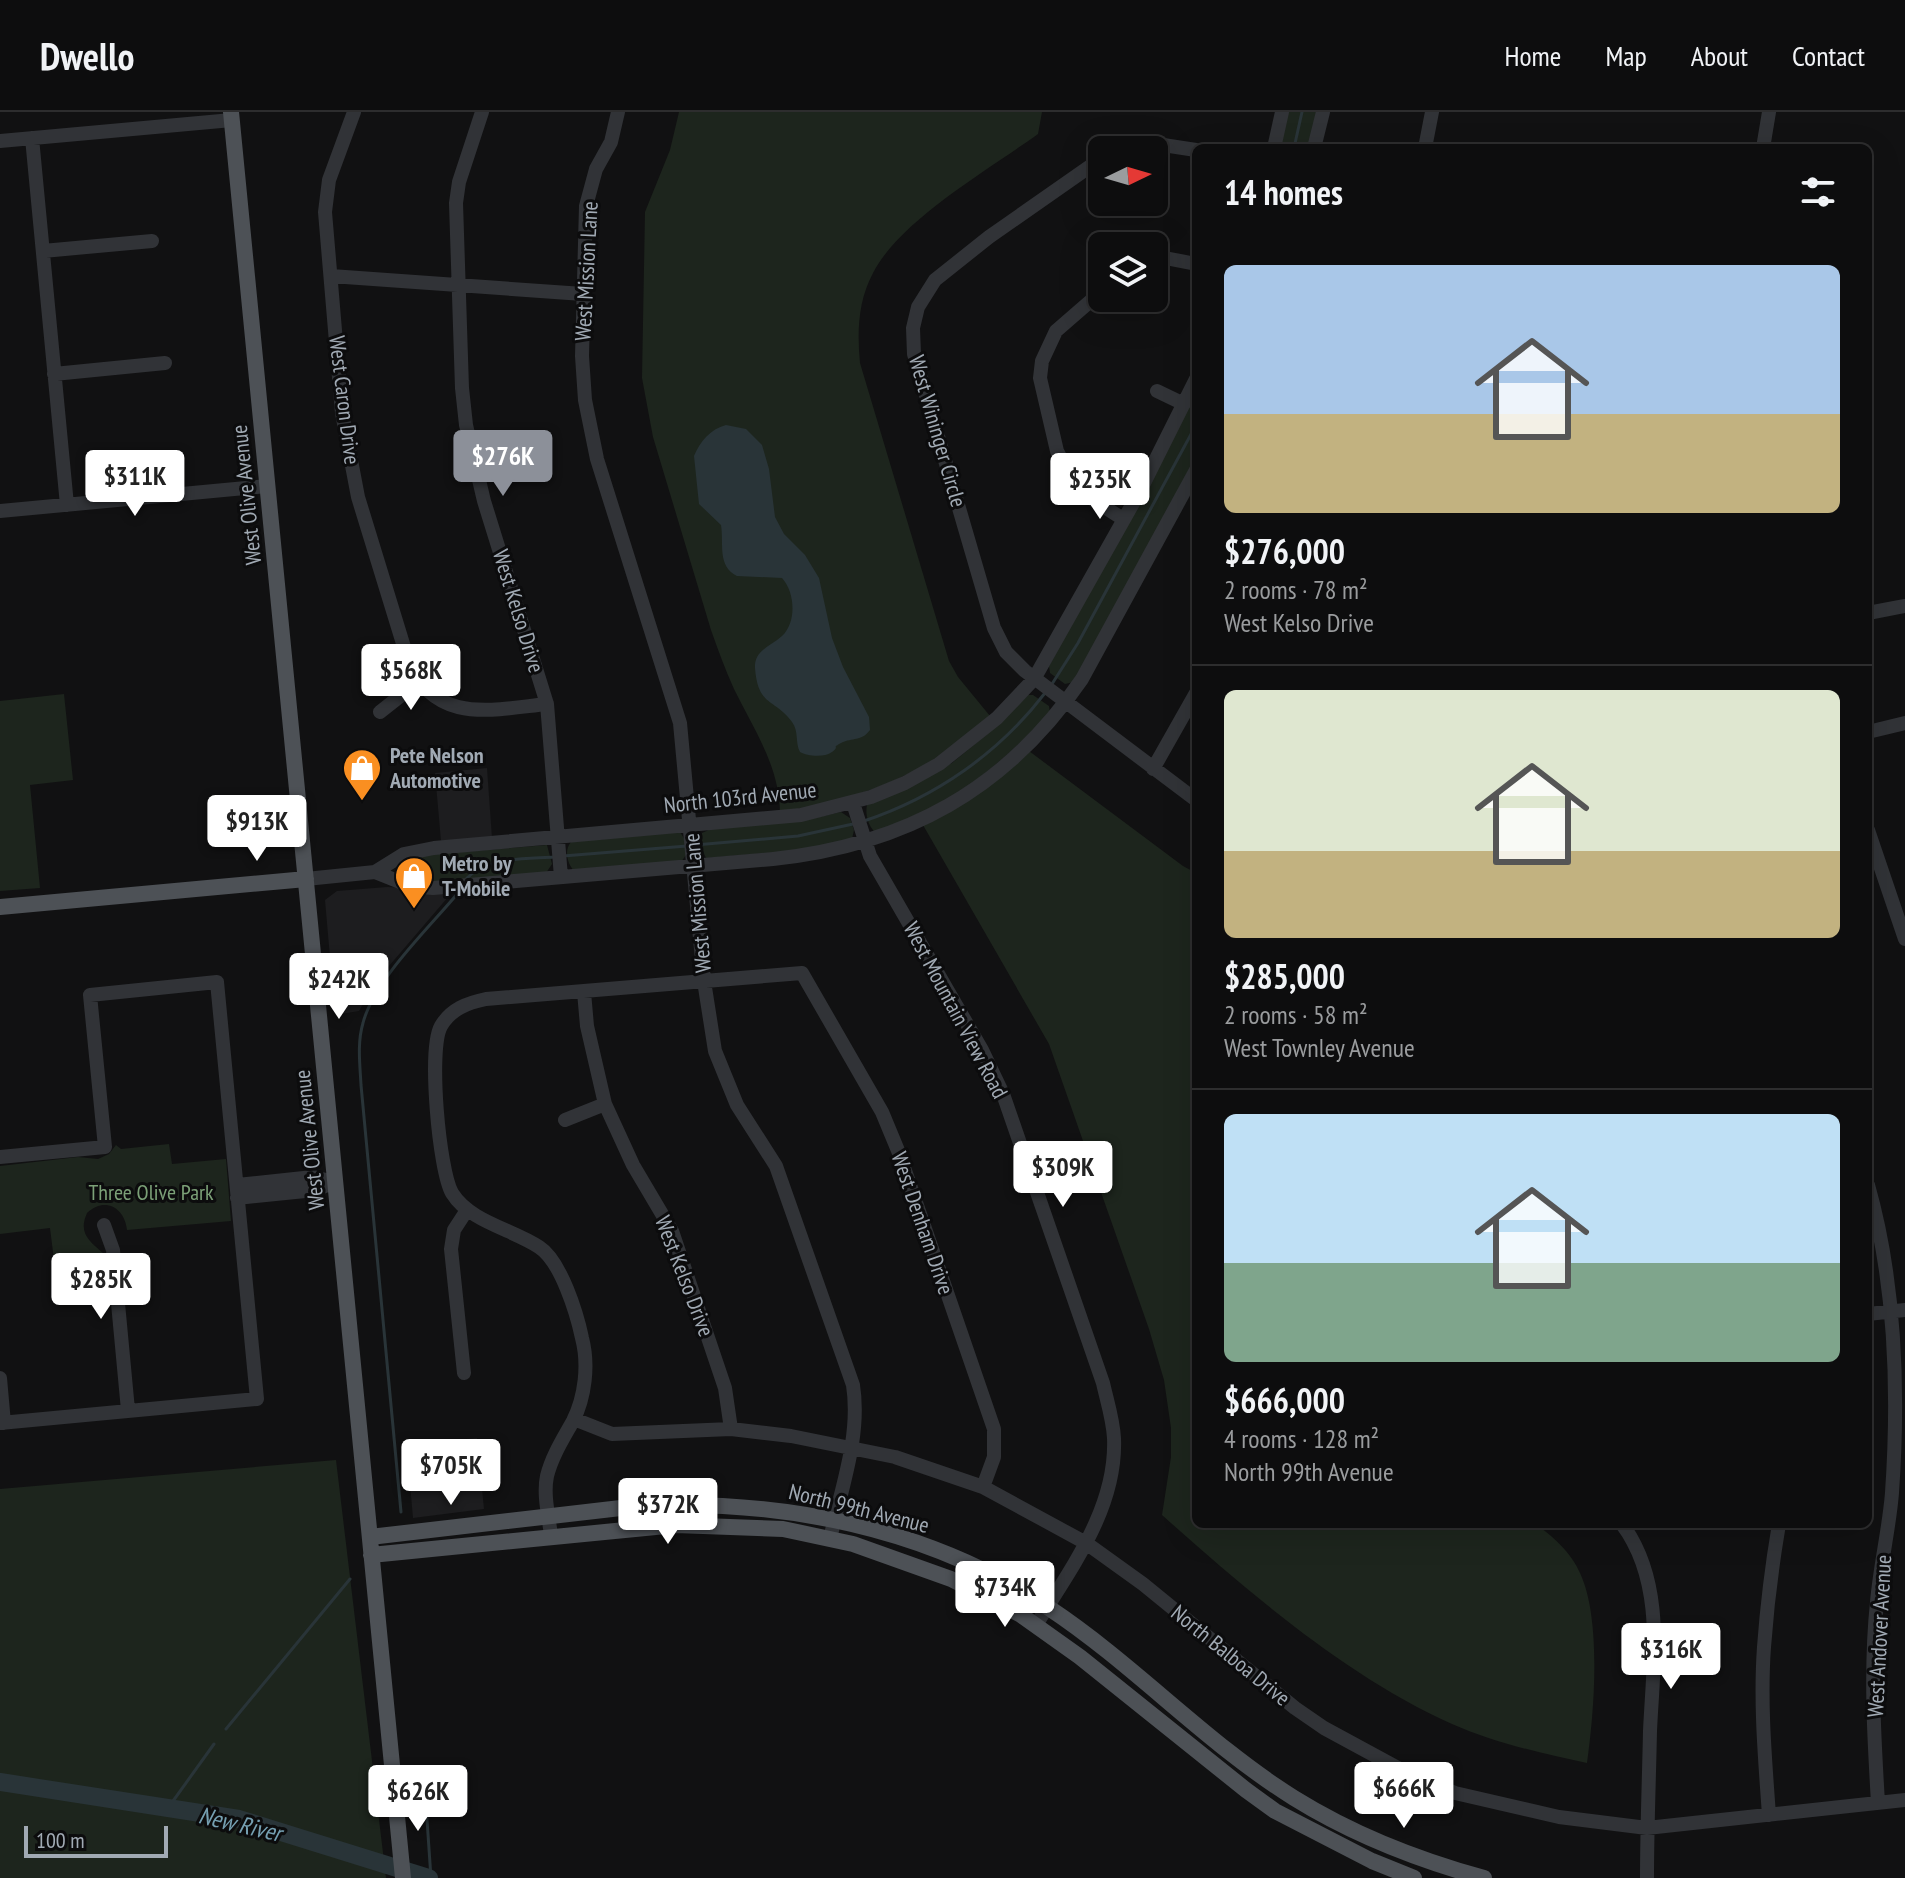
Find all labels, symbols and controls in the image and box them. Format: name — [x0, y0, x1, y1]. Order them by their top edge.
text: Dwello — [40, 31, 134, 80]
text: Home — [1505, 37, 1561, 74]
text: Map — [1605, 37, 1647, 74]
text: About — [1691, 37, 1748, 74]
text: Contact — [1792, 37, 1865, 74]
north arrow — [1088, 136, 1168, 216]
map controls — [1088, 136, 1168, 312]
text: 14 homes — [1224, 170, 1343, 214]
icon: filters — [1796, 170, 1840, 214]
street label: West Mission Lane — [568, 200, 604, 342]
button: layers — [1088, 232, 1168, 312]
icon: home — [1460, 317, 1604, 461]
street label: West Caron Drive — [323, 334, 367, 466]
street label: West Wininger Circle — [903, 352, 973, 510]
street label: West Olive Avenue — [225, 424, 267, 566]
pin: $276K — [447, 430, 559, 498]
text: $276K — [471, 439, 535, 472]
pin: $311K — [79, 450, 191, 518]
pin: $235K — [1044, 453, 1156, 521]
text: $311K — [103, 459, 167, 492]
text: $235K — [1068, 462, 1132, 495]
text: $276,000 — [1224, 529, 1345, 573]
street label: West Kelso Drive — [487, 546, 551, 676]
text: 2 rooms · 78 m² — [1224, 573, 1368, 606]
text: West Kelso Drive — [1224, 606, 1374, 639]
pin: $568K — [355, 644, 467, 712]
text: $568K — [379, 653, 443, 686]
place label: Pete Nelson Automotive — [389, 741, 484, 794]
icon: home — [1460, 742, 1604, 886]
shop icon: Pete Nelson Automotive — [341, 747, 383, 802]
street label: North 103rd Avenue — [662, 775, 818, 819]
pin: $913K — [201, 795, 313, 863]
text: $913K — [225, 804, 289, 837]
street label: West Mission Lane — [677, 832, 717, 974]
place label: Metro by T-Mobile — [442, 849, 513, 902]
shop icon: Metro by T-Mobile — [393, 855, 435, 910]
street label: West Mountain View Road — [898, 917, 1014, 1103]
pin: $242K — [283, 953, 395, 1021]
text: $285,000 — [1224, 954, 1345, 998]
text: $242K — [307, 962, 371, 995]
text: 2 rooms · 58 m² — [1224, 998, 1368, 1031]
text: West Townley Avenue — [1224, 1031, 1415, 1064]
street label: West Olive Avenue — [288, 1069, 330, 1211]
pin: $309K — [1007, 1141, 1119, 1209]
street label: West Denham Drive — [886, 1148, 960, 1298]
text: $309K — [1031, 1150, 1095, 1183]
icon: home — [1460, 1166, 1604, 1310]
park label: Three Olive Park — [88, 1178, 214, 1206]
street label: West Kelso Drive — [649, 1212, 721, 1340]
pin: $285K — [45, 1253, 157, 1321]
text: $285K — [69, 1262, 133, 1295]
text: $666,000 — [1224, 1378, 1345, 1422]
text: 4 rooms · 128 m² — [1224, 1422, 1379, 1455]
pin: $705K — [395, 1439, 507, 1507]
text: $705K — [419, 1448, 483, 1481]
text: North 99th Avenue — [1224, 1455, 1394, 1488]
street label: North 99th Avenue — [786, 1477, 932, 1539]
pin: $372K — [612, 1478, 724, 1546]
text: $372K — [636, 1487, 700, 1520]
street label: West Andover Avenue — [1861, 1554, 1897, 1718]
pin: $734K — [949, 1561, 1061, 1629]
text: $734K — [973, 1570, 1037, 1603]
street label: North Balboa Drive — [1166, 1598, 1296, 1712]
pin: $316K — [1615, 1623, 1727, 1691]
text: $316K — [1639, 1632, 1703, 1665]
pin: $666K — [1348, 1762, 1460, 1830]
pin: $626K — [362, 1765, 474, 1833]
text: $666K — [1372, 1771, 1436, 1804]
text: $626K — [386, 1774, 450, 1807]
water label: New River — [196, 1799, 288, 1849]
scale bar — [24, 1822, 168, 1858]
text: 100 m — [36, 1826, 85, 1854]

